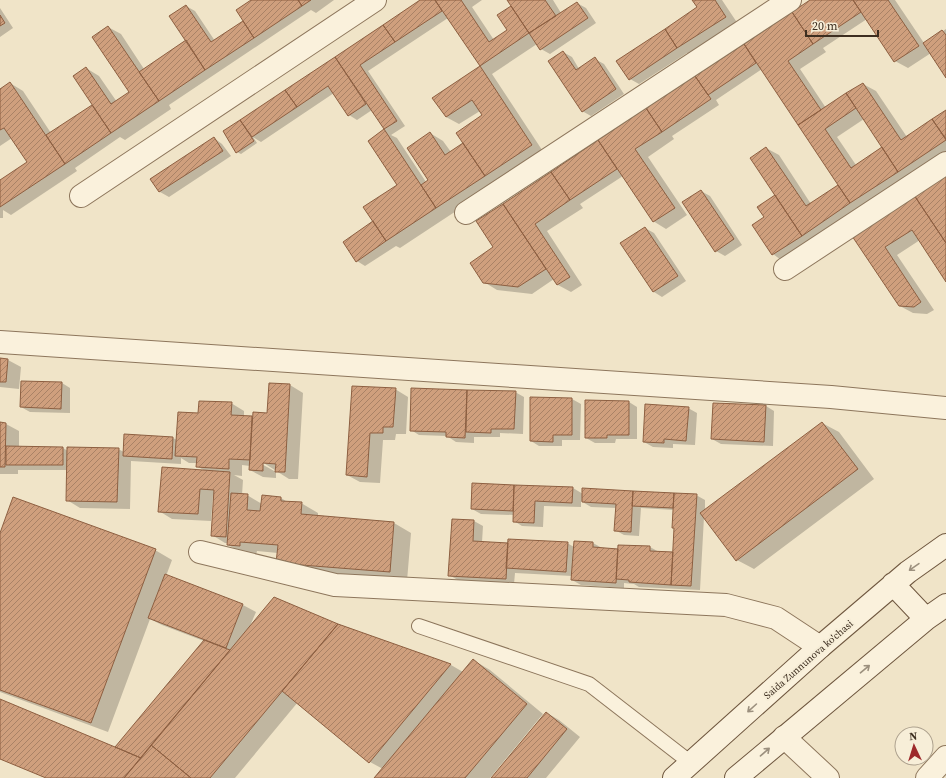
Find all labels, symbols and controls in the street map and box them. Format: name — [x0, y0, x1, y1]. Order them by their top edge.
scale bar — [806, 12, 878, 38]
text: 20 m — [812, 18, 838, 34]
one-way arrow — [909, 563, 920, 571]
street label: Saida Zunnunova ko'chasi — [761, 617, 856, 702]
one-way arrow — [860, 664, 870, 673]
one-way arrow — [747, 703, 758, 712]
north arrow — [894, 726, 934, 766]
text: N — [909, 729, 918, 744]
one-way arrow — [760, 748, 771, 757]

